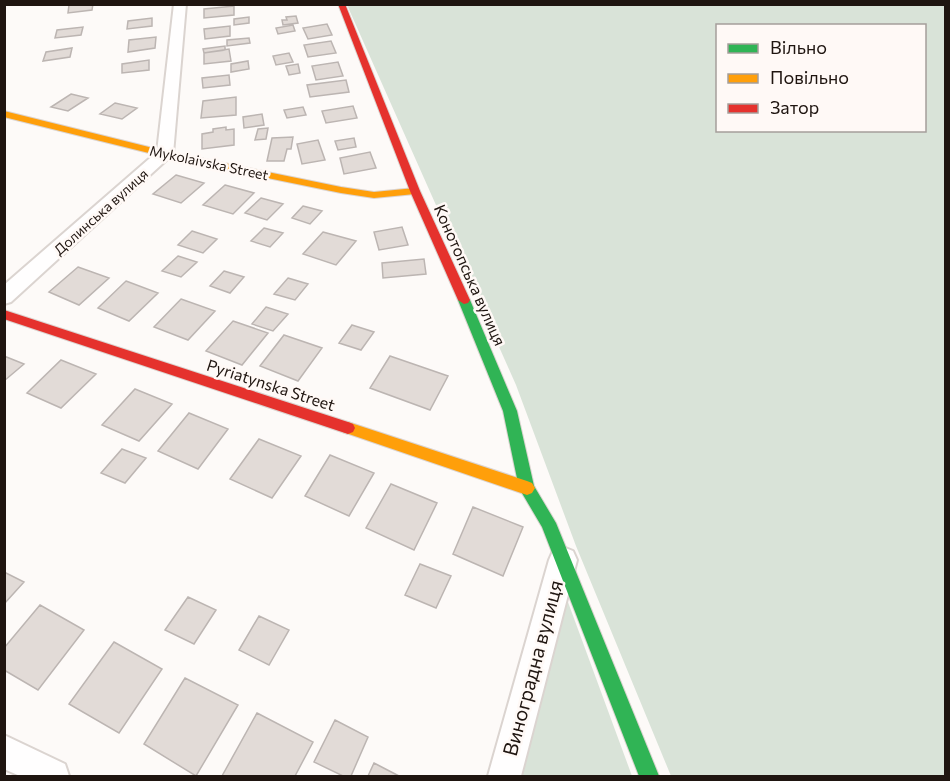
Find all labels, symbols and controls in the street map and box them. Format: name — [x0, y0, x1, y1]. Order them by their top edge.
legend — [716, 24, 926, 132]
text: Вільно — [770, 36, 827, 58]
text: Повільно — [770, 66, 849, 88]
text: Затор — [770, 96, 819, 118]
street label: Mykolaivska Street — [148, 142, 270, 183]
street label: Долинська вулиця — [50, 165, 151, 258]
street label: Конотопська вулиця — [431, 201, 510, 348]
street label: Pyriatynska Street — [205, 355, 338, 414]
street label: Виноградна вулиця — [497, 577, 567, 758]

